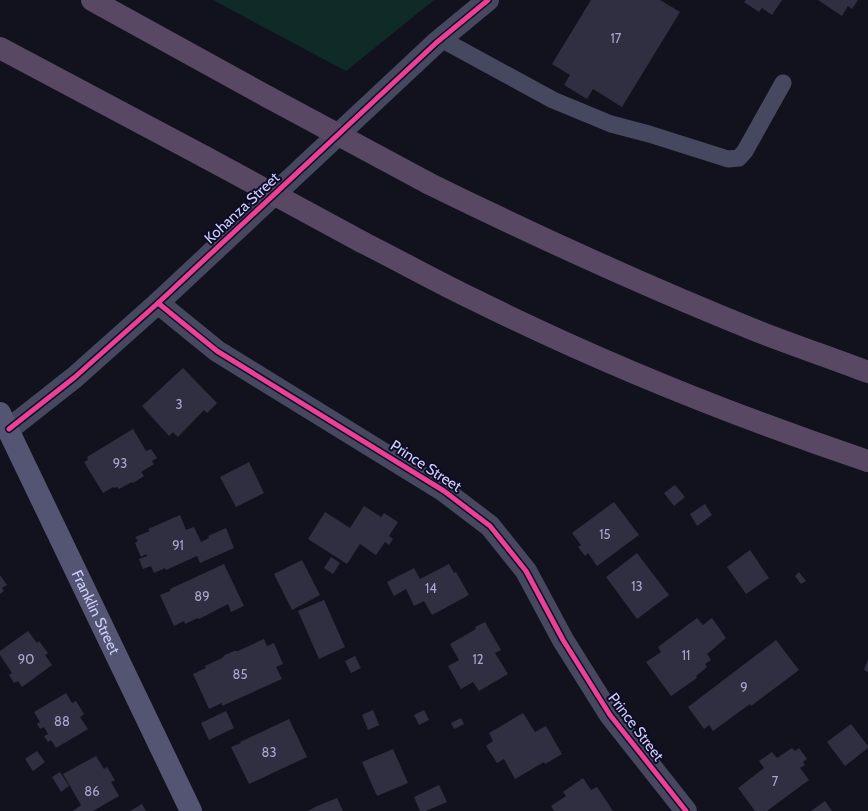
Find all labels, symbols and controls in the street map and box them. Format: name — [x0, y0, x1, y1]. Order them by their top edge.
house number: 17 — [611, 30, 622, 46]
street label: Kohanza Street — [201, 169, 283, 247]
house number: 3 — [175, 396, 183, 412]
street label: Prince Street — [387, 436, 465, 496]
house number: 93 — [113, 455, 127, 471]
house number: 15 — [599, 526, 611, 542]
house number: 91 — [172, 537, 184, 553]
street label: Franklin Street — [68, 567, 123, 657]
house number: 13 — [631, 578, 643, 594]
house number: 14 — [425, 580, 437, 596]
house number: 89 — [194, 588, 210, 604]
house number: 11 — [682, 647, 690, 663]
house number: 90 — [18, 651, 34, 667]
house number: 12 — [472, 651, 484, 667]
house number: 85 — [233, 666, 247, 682]
house number: 9 — [740, 679, 748, 695]
street label: Prince Street — [604, 689, 668, 765]
house number: 88 — [54, 713, 70, 729]
house number: 83 — [262, 744, 276, 760]
house number: 7 — [772, 773, 779, 789]
house number: 86 — [84, 783, 100, 799]

